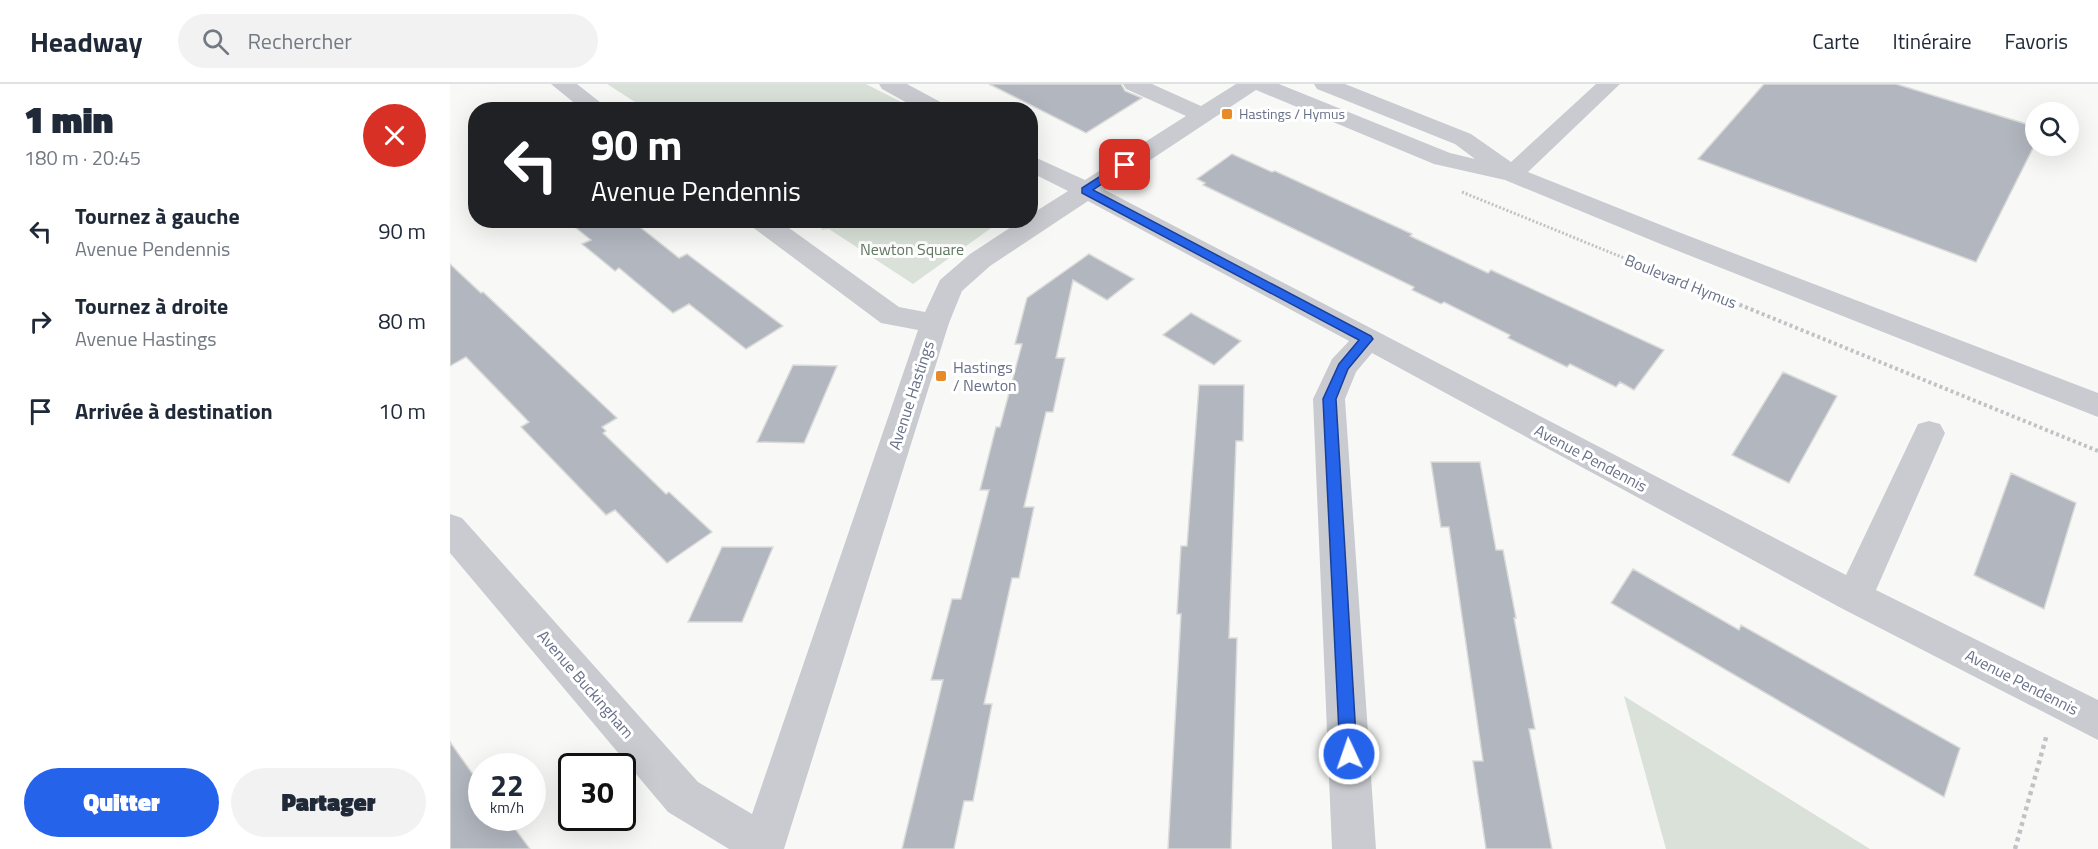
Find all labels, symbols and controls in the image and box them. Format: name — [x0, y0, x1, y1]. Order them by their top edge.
search box — [178, 14, 598, 68]
text: Headway — [30, 20, 142, 63]
text: Rechercher — [247, 24, 352, 58]
icon: search — [199, 25, 232, 58]
text: Carte — [1812, 25, 1860, 57]
text: Itinéraire — [1893, 25, 1972, 57]
text: Favoris — [2005, 25, 2068, 57]
text: 1 min — [24, 92, 113, 147]
map controls — [2025, 102, 2079, 156]
button: search — [2025, 102, 2079, 156]
place label: Hastings / Hymus — [1239, 103, 1345, 124]
button: close — [363, 104, 426, 167]
marker: Hastings / Hymus — [1220, 107, 1234, 121]
text: 90 m — [591, 112, 683, 176]
icon: left — [492, 126, 570, 204]
pin — [1099, 139, 1150, 190]
text: 180 m · 20:45 — [24, 142, 141, 173]
icon: arrive — [1108, 148, 1141, 181]
text: Avenue Pendennis — [591, 170, 801, 211]
text: Tournez à gauche — [75, 199, 240, 233]
text: 90 m — [378, 214, 426, 248]
icon: left — [24, 215, 57, 248]
text: Avenue Pendennis — [75, 233, 230, 264]
park label: Newton Square — [860, 237, 964, 261]
street label: Boulevard Hymus — [1621, 248, 1741, 314]
text: Tournez à droite — [75, 289, 228, 323]
text: 80 m — [378, 304, 426, 338]
icon: right — [24, 305, 57, 338]
text: Avenue Hastings — [75, 323, 217, 354]
street label: Avenue Hastings — [882, 337, 940, 453]
place label: Hastings / Newton — [953, 355, 1017, 397]
marker: Hastings / Newton — [934, 369, 948, 383]
text: Arrivée à destination — [75, 394, 273, 428]
text: 10 m — [378, 394, 426, 428]
icon: arrive — [24, 395, 57, 428]
street label: Avenue Pendennis — [1530, 418, 1652, 498]
street label: Avenue Buckingham — [532, 624, 640, 744]
street label: Avenue Pendennis — [1961, 643, 2083, 721]
position arrow — [1317, 722, 1381, 786]
speed limit sign: 30 — [558, 753, 636, 831]
text: 22 — [490, 762, 524, 808]
button: Quitter — [24, 768, 219, 837]
button: Partager — [231, 768, 426, 837]
text: km/h — [490, 796, 524, 819]

